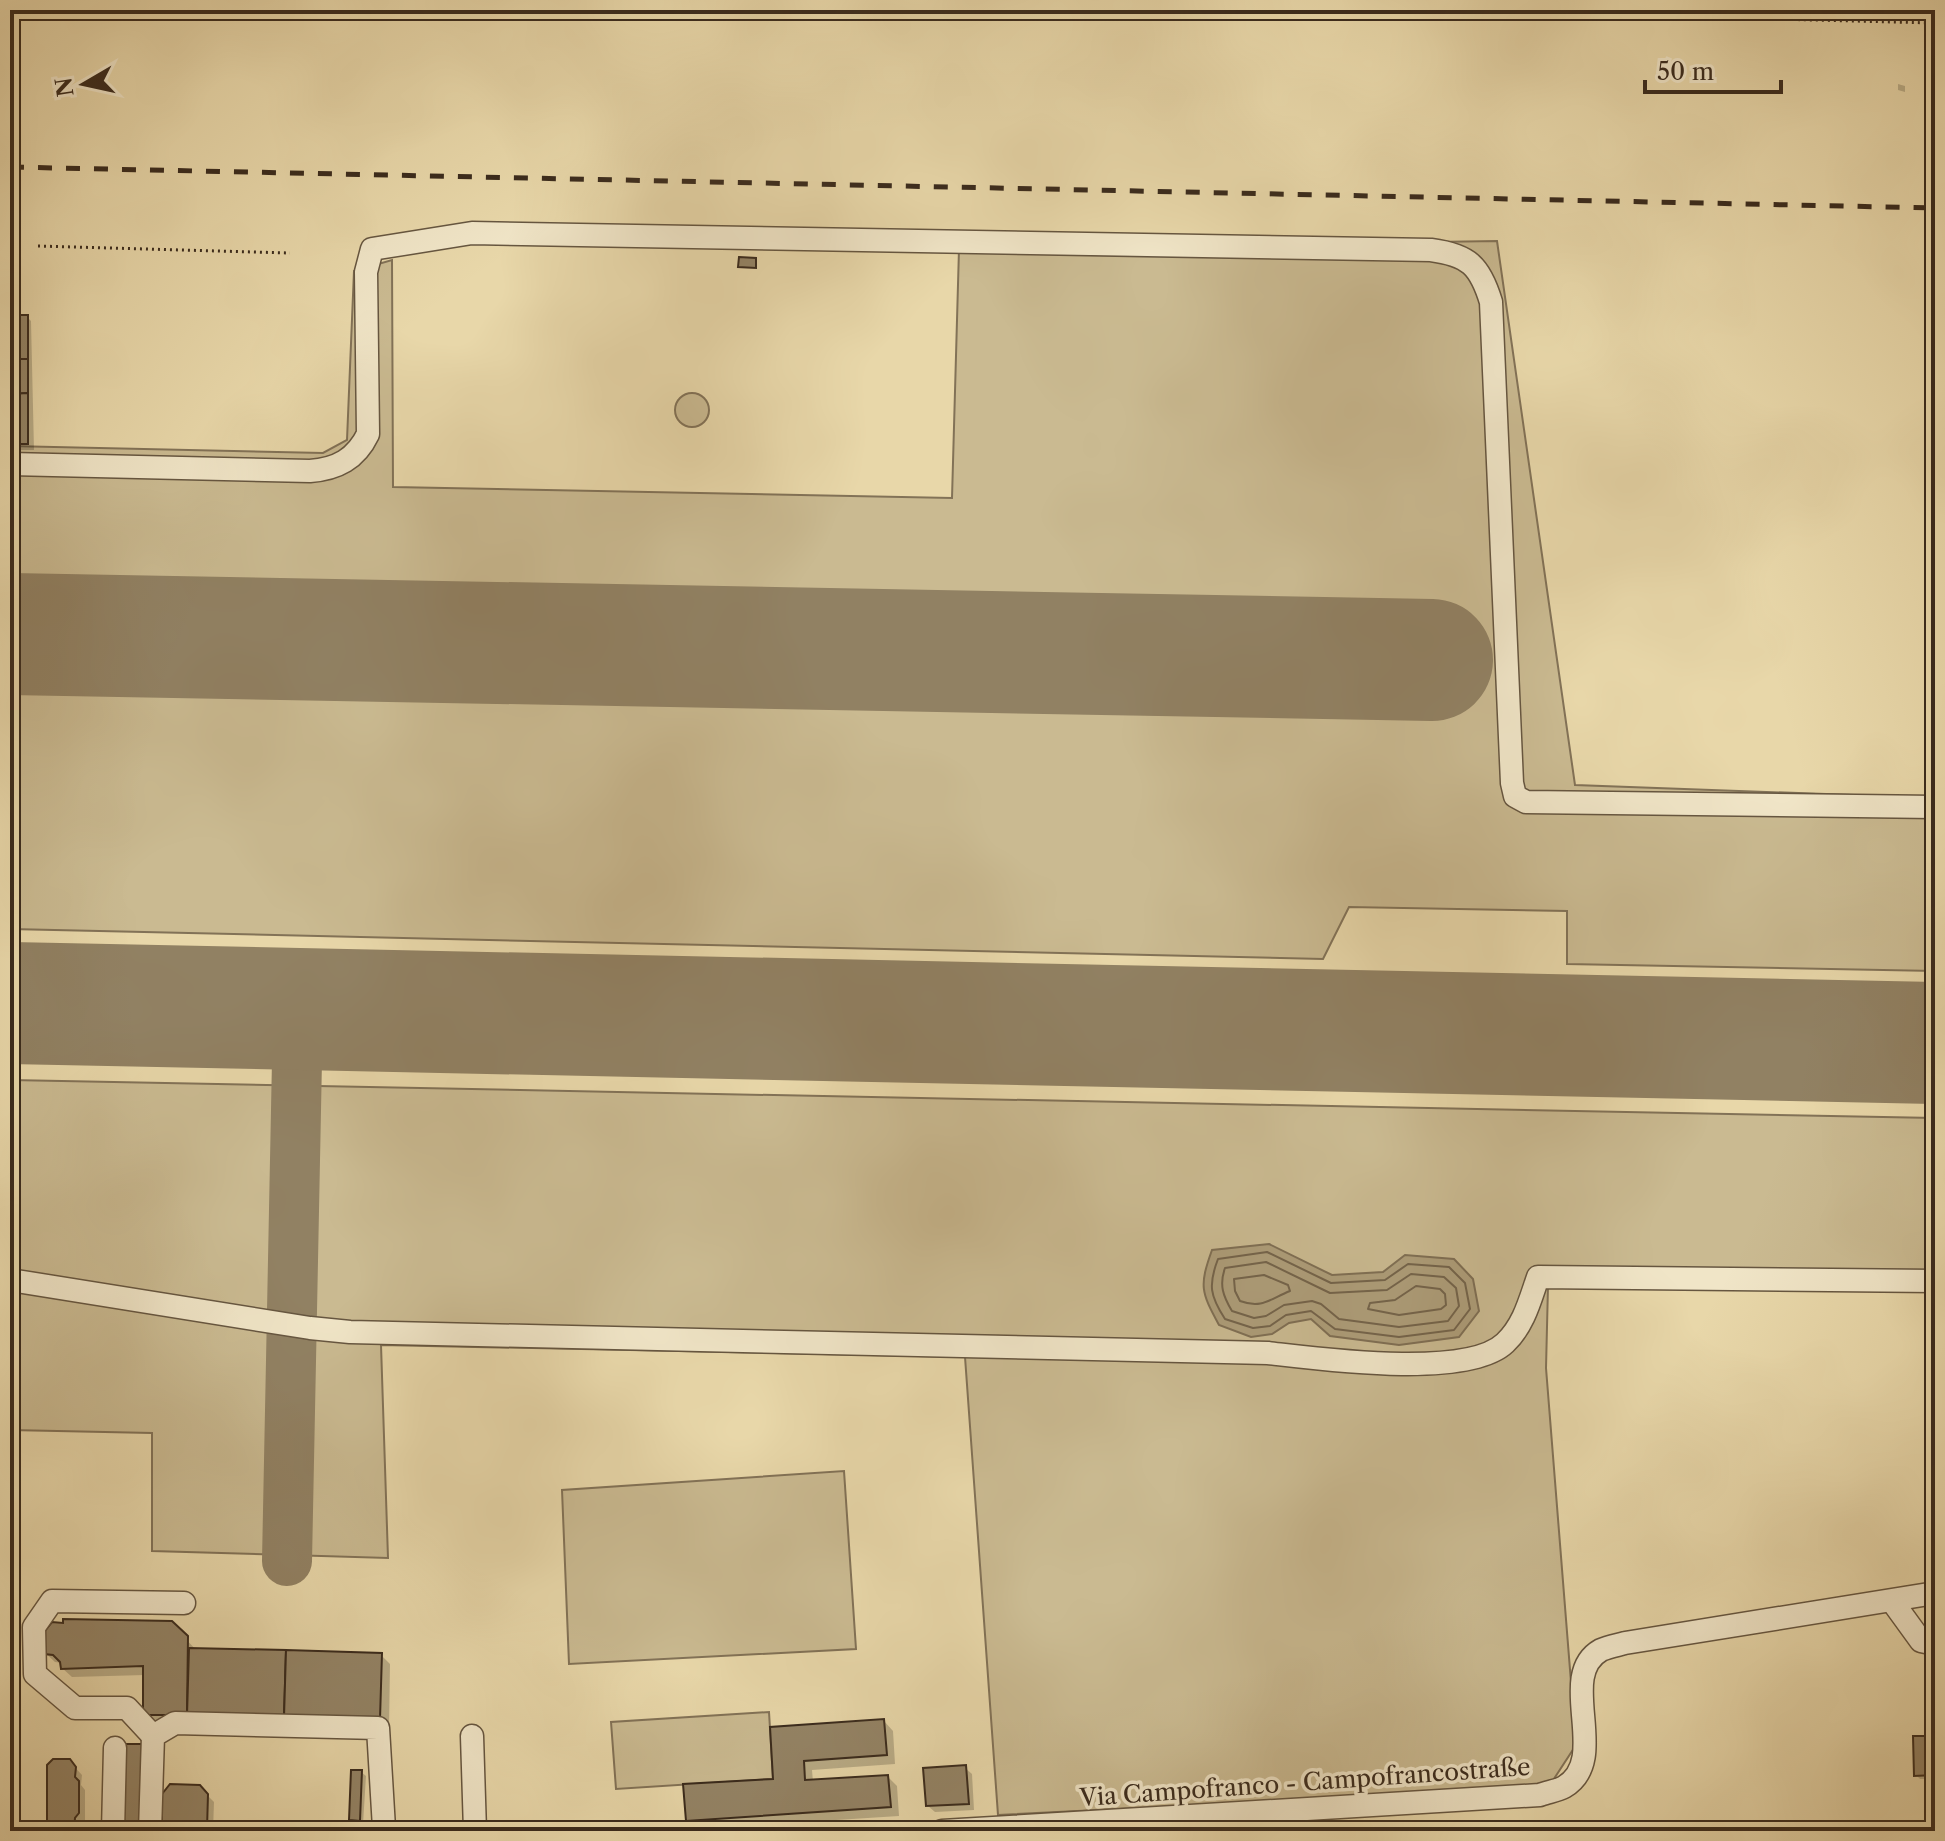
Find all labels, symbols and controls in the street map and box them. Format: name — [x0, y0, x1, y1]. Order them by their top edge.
north arrow — [44, 44, 124, 124]
scale bar — [1645, 44, 1781, 94]
text: 50 m — [1657, 57, 1714, 86]
text: N — [50, 75, 80, 99]
street label: Via Campofranco - Campofrancostraße — [1078, 1752, 1531, 1812]

